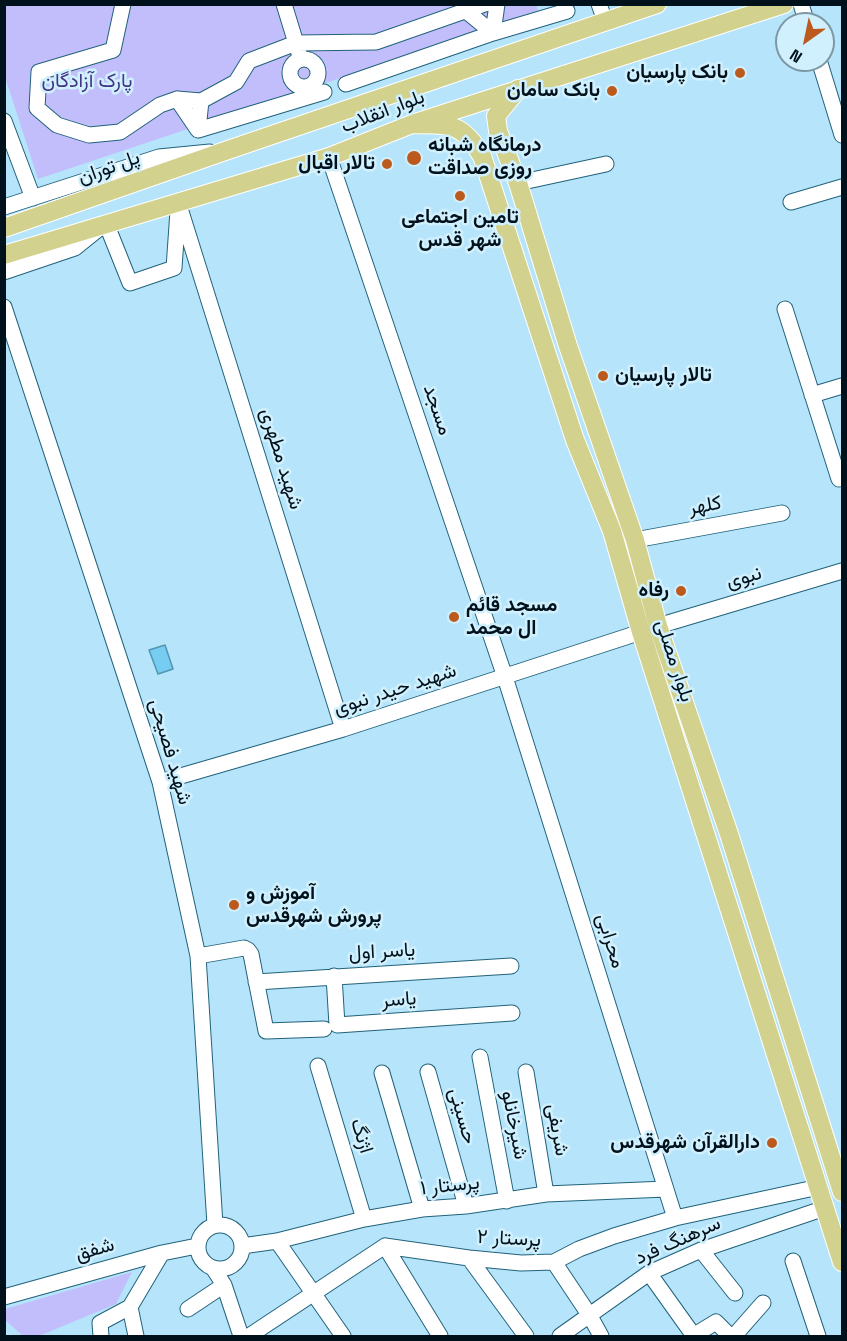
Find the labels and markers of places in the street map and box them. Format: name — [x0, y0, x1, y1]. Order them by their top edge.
place label: بانک پارسیان — [626, 61, 728, 85]
marker: بانک پارسیان — [733, 66, 747, 80]
place label: بانک سامان — [507, 79, 600, 103]
marker: بانک سامان — [605, 84, 619, 98]
place label: درمانگاه شبانه روزی صداقت — [428, 134, 541, 181]
marker: درمانگاه شبانه روزی صداقت — [405, 149, 423, 167]
place label: تالار اقبال — [298, 152, 375, 176]
marker: تالار اقبال — [380, 157, 394, 171]
marker: تامین اجتماعی شهر قدس — [453, 189, 467, 203]
place label: تامین اجتماعی شهر قدس — [401, 206, 519, 253]
place label: تالار پارسیان — [615, 364, 712, 388]
marker: تالار پارسیان — [596, 369, 610, 383]
place label: رفاه — [639, 579, 669, 603]
marker: رفاه — [674, 584, 688, 598]
place label: مسجد قائم ال محمد — [466, 594, 557, 641]
marker: مسجد قائم ال محمد — [447, 610, 461, 624]
place label: آموزش و پرورش شهرقدس — [246, 882, 382, 929]
marker: آموزش و پرورش شهرقدس — [227, 898, 241, 912]
place label: دارالقرآن شهرقدس — [610, 1131, 760, 1155]
marker: دارالقرآن شهرقدس — [765, 1136, 779, 1150]

